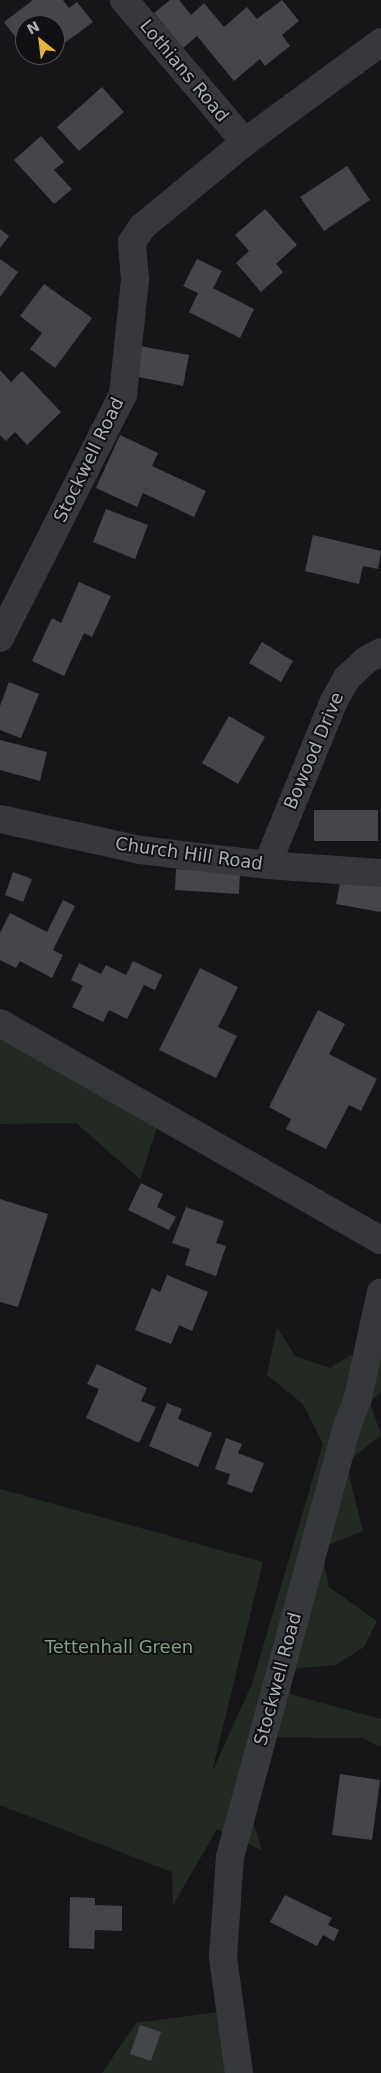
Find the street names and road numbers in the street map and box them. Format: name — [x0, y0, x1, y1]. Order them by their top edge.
street label: Lothians Road — [135, 15, 233, 127]
street label: Stockwell Road — [49, 394, 129, 526]
street label: Bowood Drive — [280, 689, 348, 813]
street label: Church Hill Road — [114, 833, 264, 875]
street label: Stockwell Road — [250, 1610, 306, 1748]

